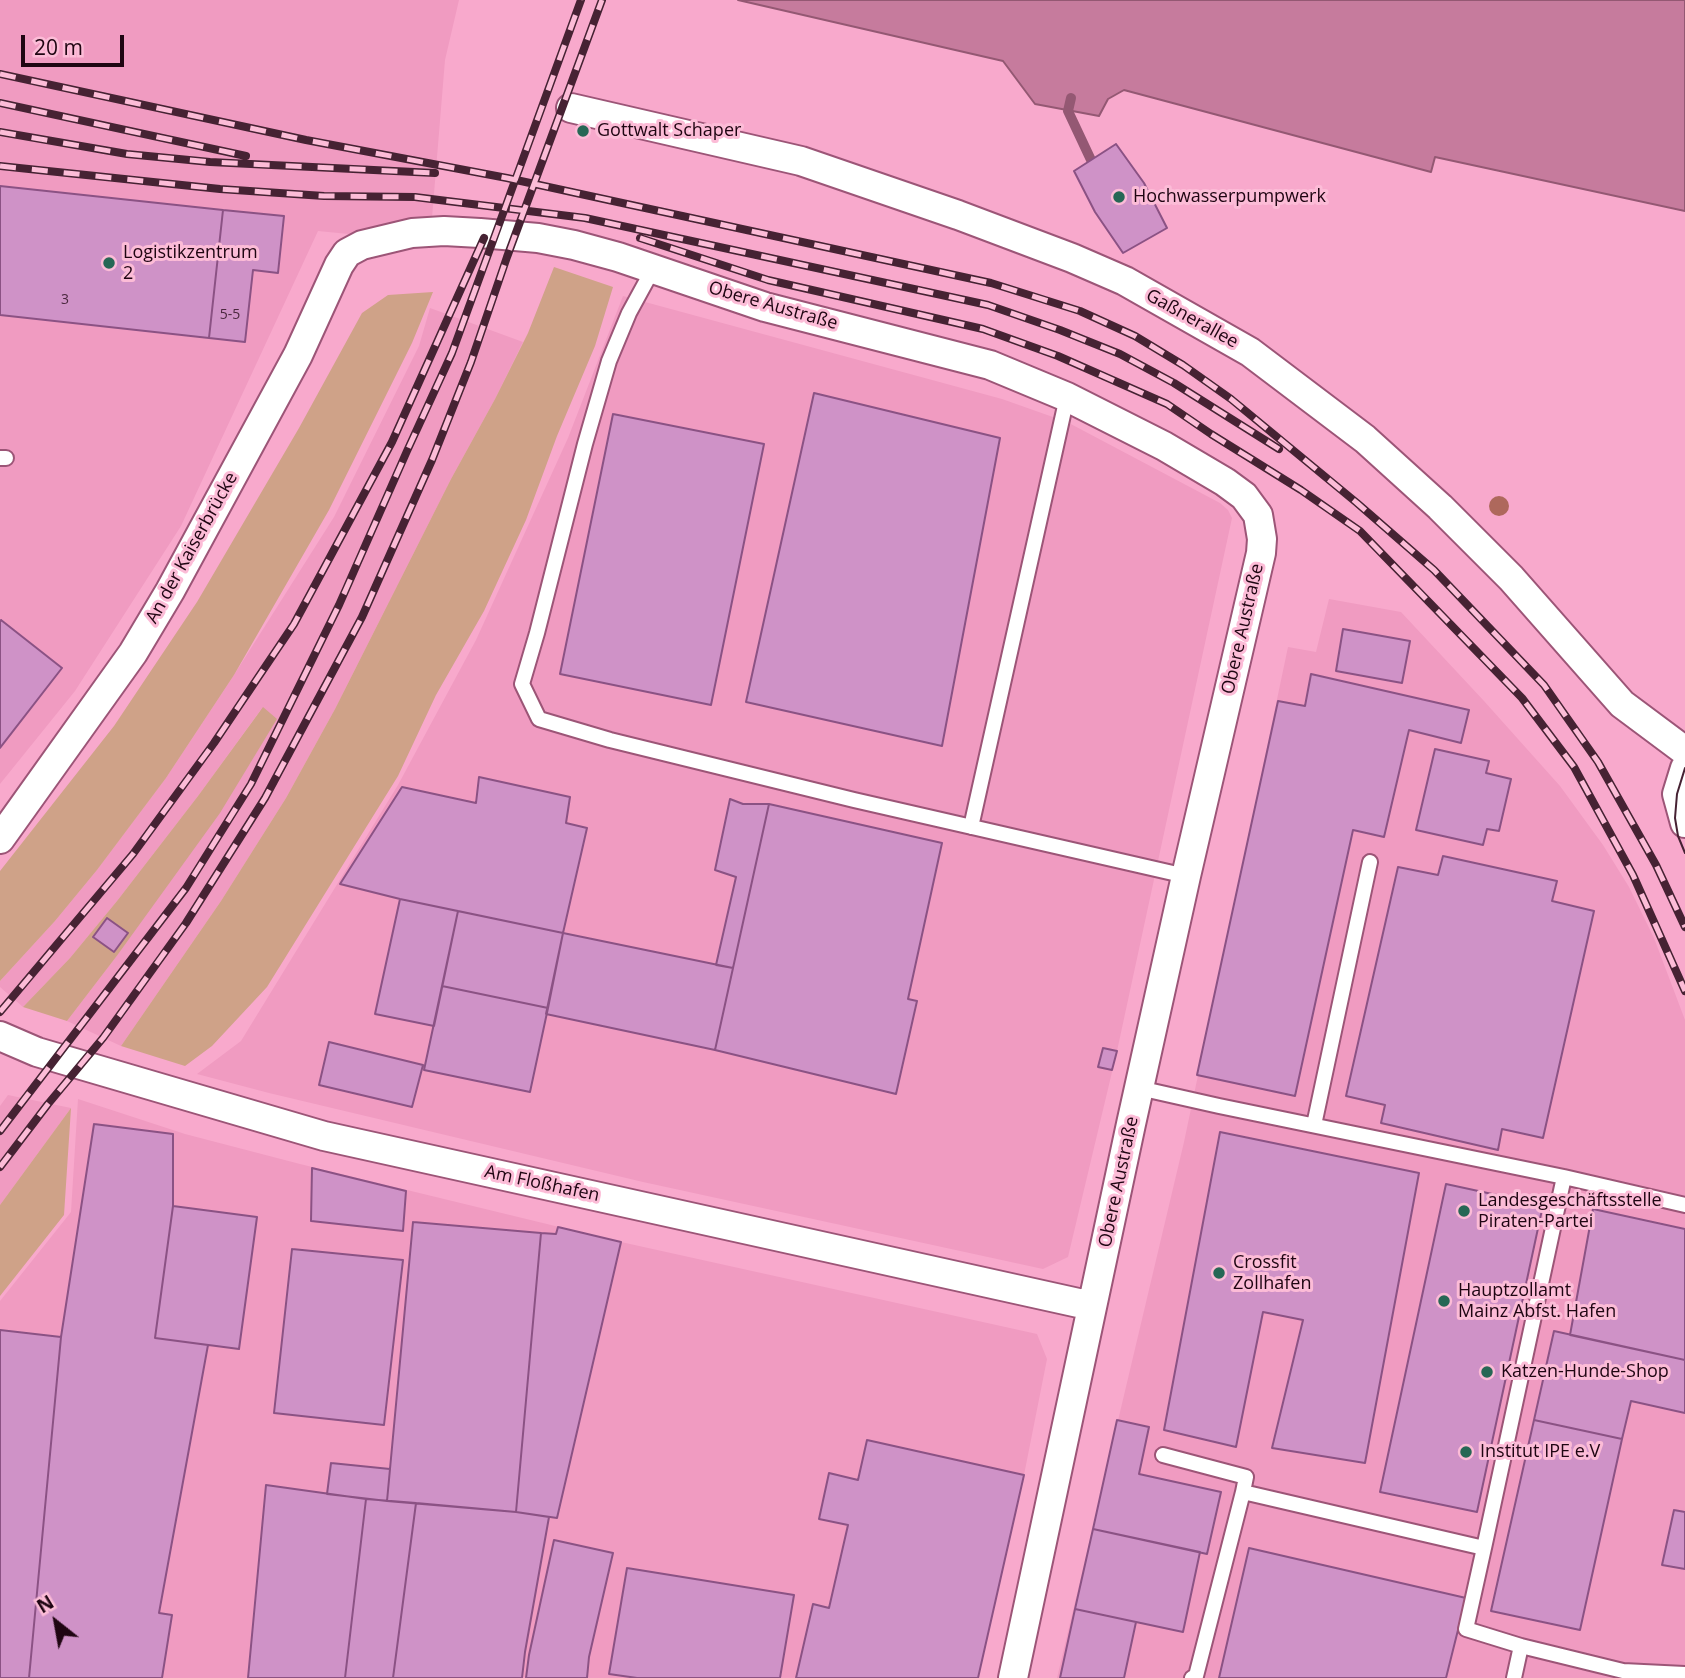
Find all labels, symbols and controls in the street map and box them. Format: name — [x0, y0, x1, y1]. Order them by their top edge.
scale bar — [24, 21, 128, 65]
text: 20 m — [34, 33, 83, 61]
place label: Gottwalt Schaper — [597, 120, 741, 142]
marker: Gottwalt Schaper — [575, 123, 591, 139]
place label: Hochwasserpumpwerk — [1133, 186, 1326, 208]
marker: Hochwasserpumpwerk — [1111, 189, 1127, 205]
place label: Logistikzentrum 2 — [123, 242, 258, 284]
marker: Logistikzentrum 2 — [101, 255, 117, 271]
street label: Obere Austraße — [706, 277, 840, 335]
street label: Gaßnerallee — [1142, 285, 1242, 353]
house number: 3 — [61, 292, 69, 308]
house number: 5-5 — [220, 307, 240, 323]
street label: An der Kaiserbrücke — [141, 469, 243, 627]
street label: Obere Austraße — [1217, 562, 1269, 696]
street label: Obere Austraße — [1095, 1115, 1143, 1249]
street label: Am Floßhafen — [483, 1161, 601, 1207]
place label: Landesgeschäftsstelle Piraten-Partei — [1478, 1190, 1662, 1232]
marker: Landesgeschäftsstelle Piraten-Partei — [1456, 1203, 1472, 1219]
place label: Crossfit Zollhafen — [1233, 1252, 1311, 1294]
marker: Crossfit Zollhafen — [1211, 1265, 1227, 1281]
place label: Hauptzollamt Mainz Abfst. Hafen — [1458, 1280, 1616, 1322]
marker: Hauptzollamt Mainz Abfst. Hafen — [1436, 1293, 1452, 1309]
place label: Katzen-Hunde-Shop — [1501, 1361, 1669, 1383]
marker: Katzen-Hunde-Shop — [1479, 1364, 1495, 1380]
place label: Institut IPE e.V — [1480, 1441, 1600, 1463]
marker: Institut IPE e.V — [1458, 1444, 1474, 1460]
north arrow — [21, 1587, 91, 1657]
text: N — [32, 1589, 58, 1619]

